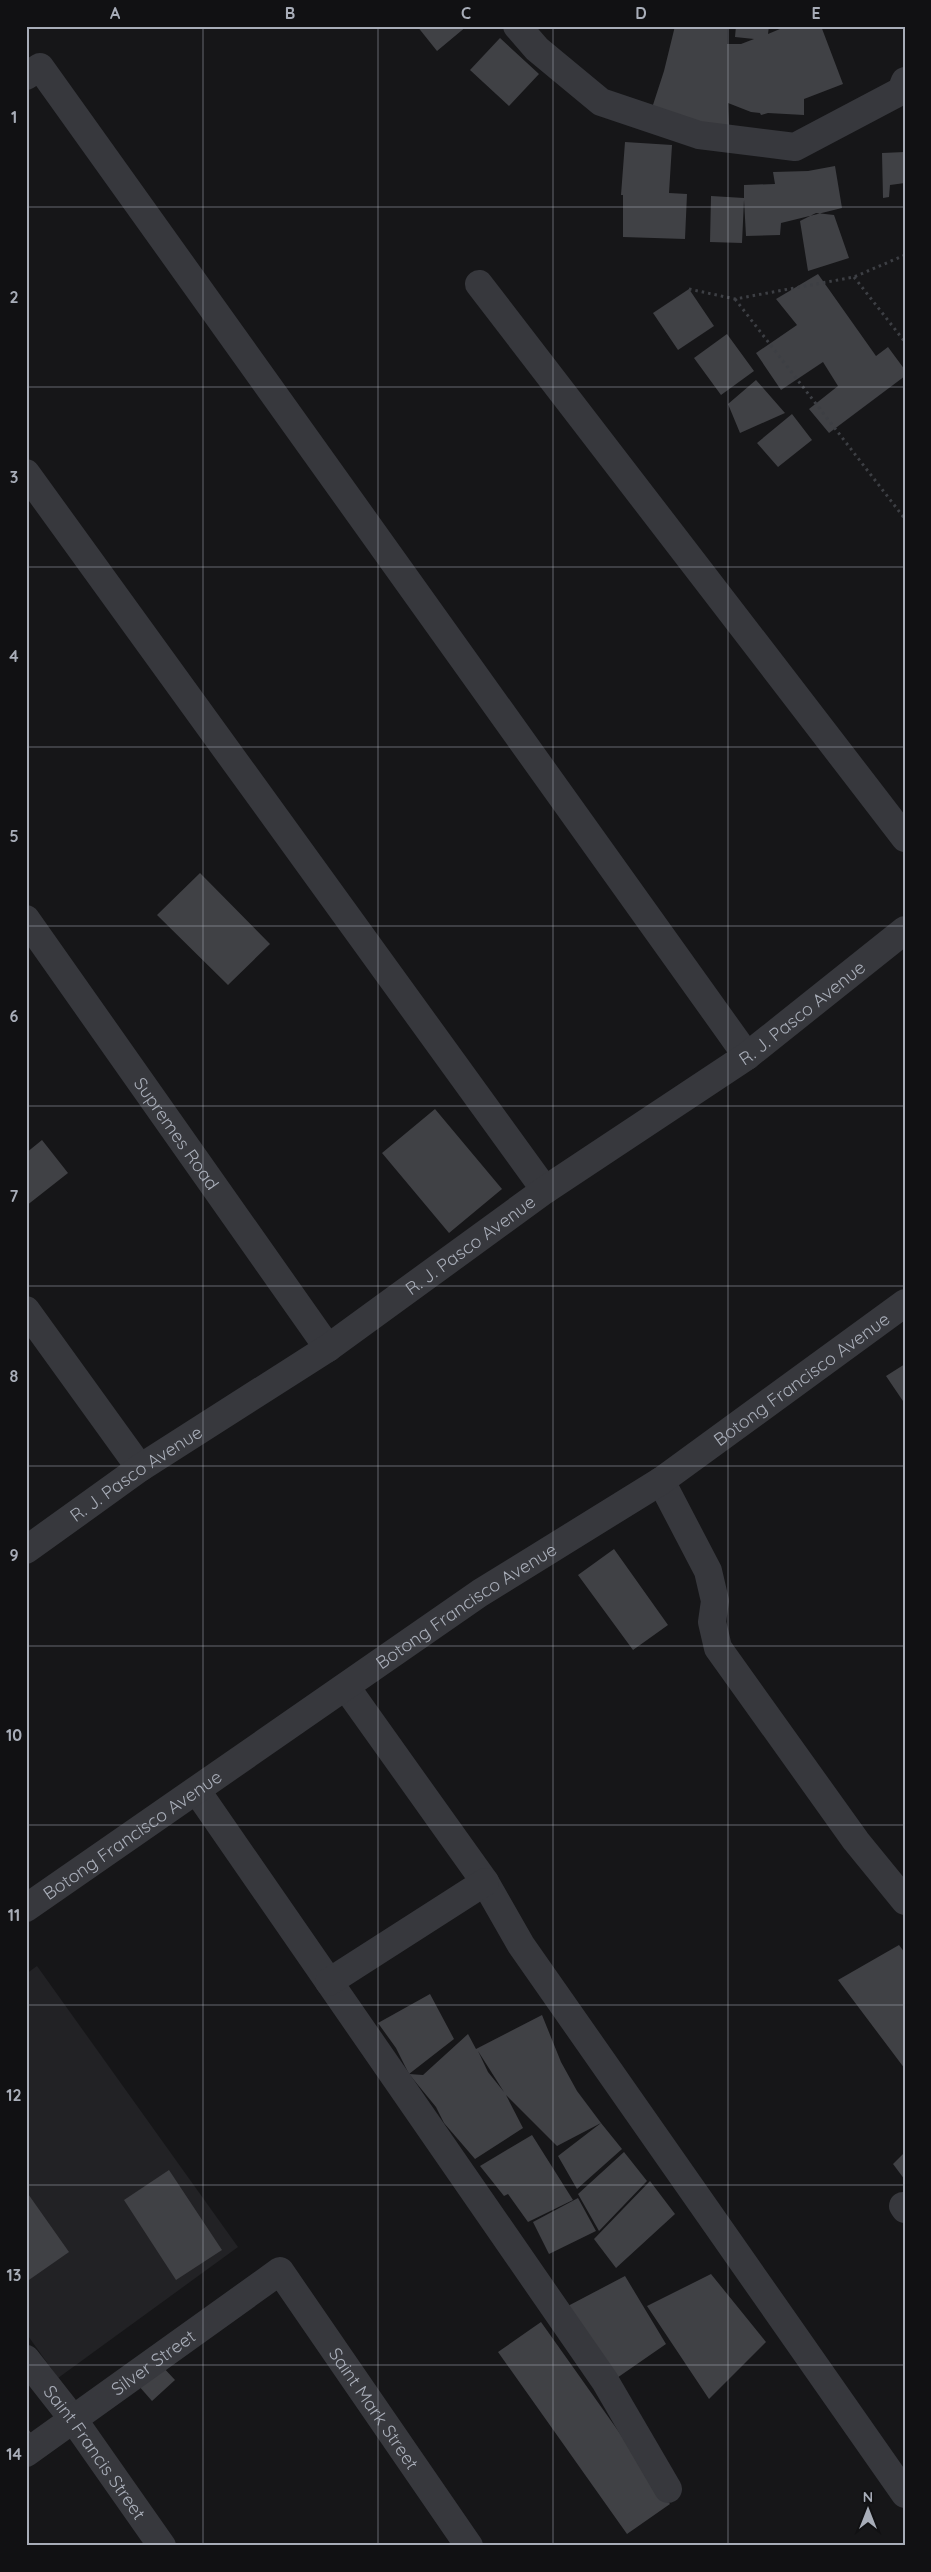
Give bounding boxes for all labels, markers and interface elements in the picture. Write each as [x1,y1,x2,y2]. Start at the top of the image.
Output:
text: A [110,3,121,23]
text: B [285,3,295,23]
text: C [461,3,471,23]
text: D [635,3,647,23]
text: E [811,3,821,23]
text: 1 [11,107,17,127]
text: 2 [9,287,19,307]
text: 3 [10,467,18,487]
text: 4 [9,646,19,666]
text: 5 [9,826,19,846]
street label: R. J. Pasco Avenue [734,955,869,1070]
text: 6 [10,1006,19,1026]
street label: Supremes Road [129,1072,224,1194]
text: 7 [10,1186,19,1206]
street label: R. J. Pasco Avenue [400,1190,540,1300]
street label: Botong Francisco Avenue [709,1307,894,1451]
text: 8 [10,1366,19,1386]
street label: R. J. Pasco Avenue [65,1420,206,1526]
street label: Botong Francisco Avenue [371,1537,561,1674]
text: 9 [9,1545,19,1565]
text: 10 [6,1725,22,1745]
street label: Botong Francisco Avenue [38,1764,226,1904]
text: 11 [8,1905,20,1925]
text: 12 [6,2085,22,2105]
text: 13 [7,2265,21,2285]
street label: Silver Street [106,2324,199,2400]
street label: Saint Mark Street [324,2343,424,2474]
street label: Saint Francis Street [39,2380,151,2524]
text: 14 [6,2444,22,2464]
north arrow [844,2484,894,2534]
text: N [863,2488,873,2506]

